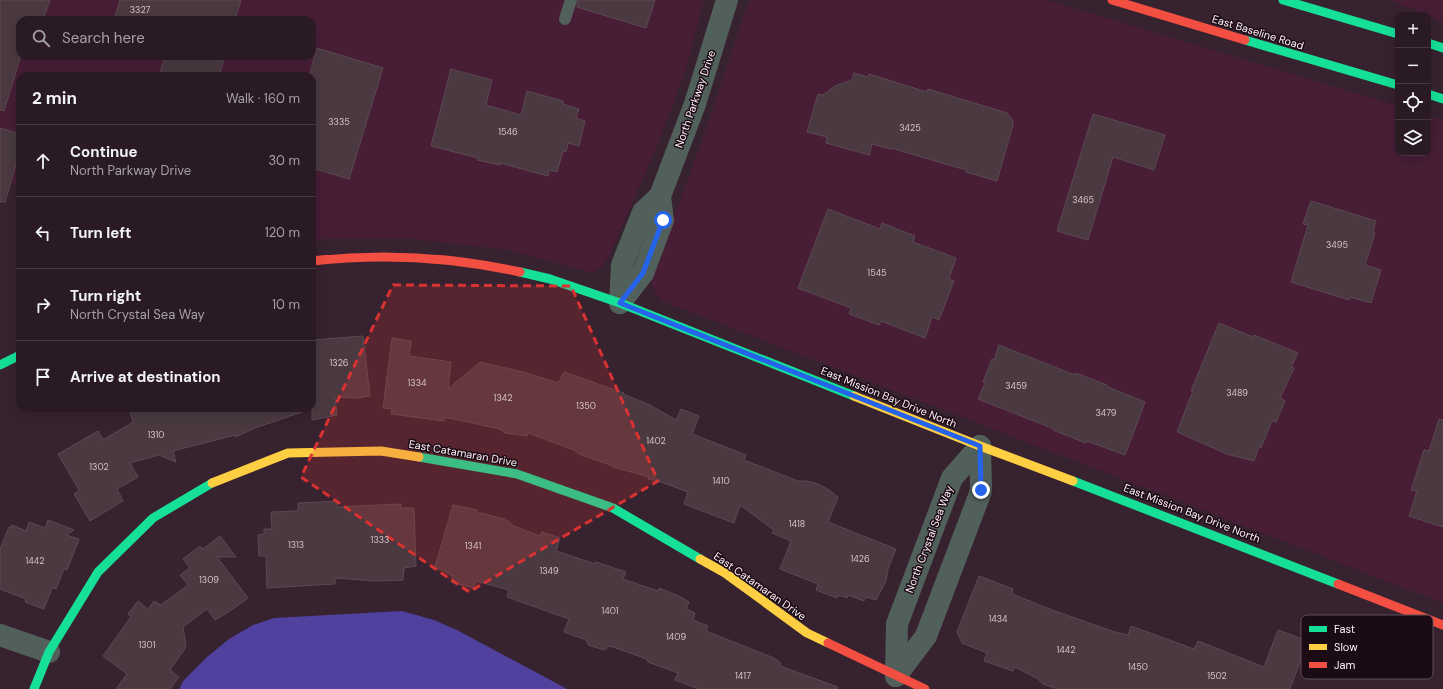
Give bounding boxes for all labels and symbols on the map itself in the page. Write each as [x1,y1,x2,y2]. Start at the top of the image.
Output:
house number: 3327 [130,4,150,16]
street label: East Baseline Road [1210,11,1306,53]
street label: North Parkway Drive [672,48,718,150]
house number: 3335 [328,116,350,128]
house number: 3425 [899,122,921,134]
house number: 1546 [498,126,518,138]
house number: 3465 [1072,194,1094,206]
route start [654,211,672,229]
house number: 3495 [1326,239,1348,251]
house number: 1545 [867,267,887,279]
house number: 1326 [330,357,349,369]
street label: East Mission Bay Drive North [819,363,959,431]
house number: 1334 [408,377,427,389]
house number: 3459 [1005,380,1027,392]
house number: 3489 [1226,387,1248,399]
house number: 1342 [494,392,512,404]
house number: 1350 [576,400,596,412]
house number: 3479 [1095,407,1117,419]
house number: 1310 [148,429,164,441]
house number: 1402 [646,435,666,447]
street label: East Catamaran Drive [408,437,518,469]
house number: 1302 [89,461,109,473]
house number: 1410 [712,475,730,487]
street label: East Mission Bay Drive North [1122,480,1262,546]
route end [972,481,990,499]
street label: North Crystal Sea Way [902,483,956,595]
house number: 1418 [789,518,805,530]
house number: 1333 [371,534,389,546]
house number: 1313 [288,539,304,551]
house number: 1341 [465,540,481,552]
street label: East Catamaran Drive [711,549,809,623]
house number: 1426 [850,553,870,565]
house number: 1442 [26,555,44,567]
house number: 1349 [539,565,559,577]
house number: 1309 [199,574,219,586]
house number: 1401 [601,605,619,617]
house number: 1434 [988,613,1008,625]
legend [1301,615,1433,679]
text: Fast [1334,622,1355,636]
house number: 1409 [666,631,686,643]
house number: 1301 [138,639,156,651]
text: Slow [1334,640,1358,654]
house number: 1442 [1057,644,1075,656]
text: Jam [1334,658,1355,672]
house number: 1450 [1128,661,1148,673]
house number: 1417 [735,670,751,682]
house number: 1502 [1207,670,1227,682]

